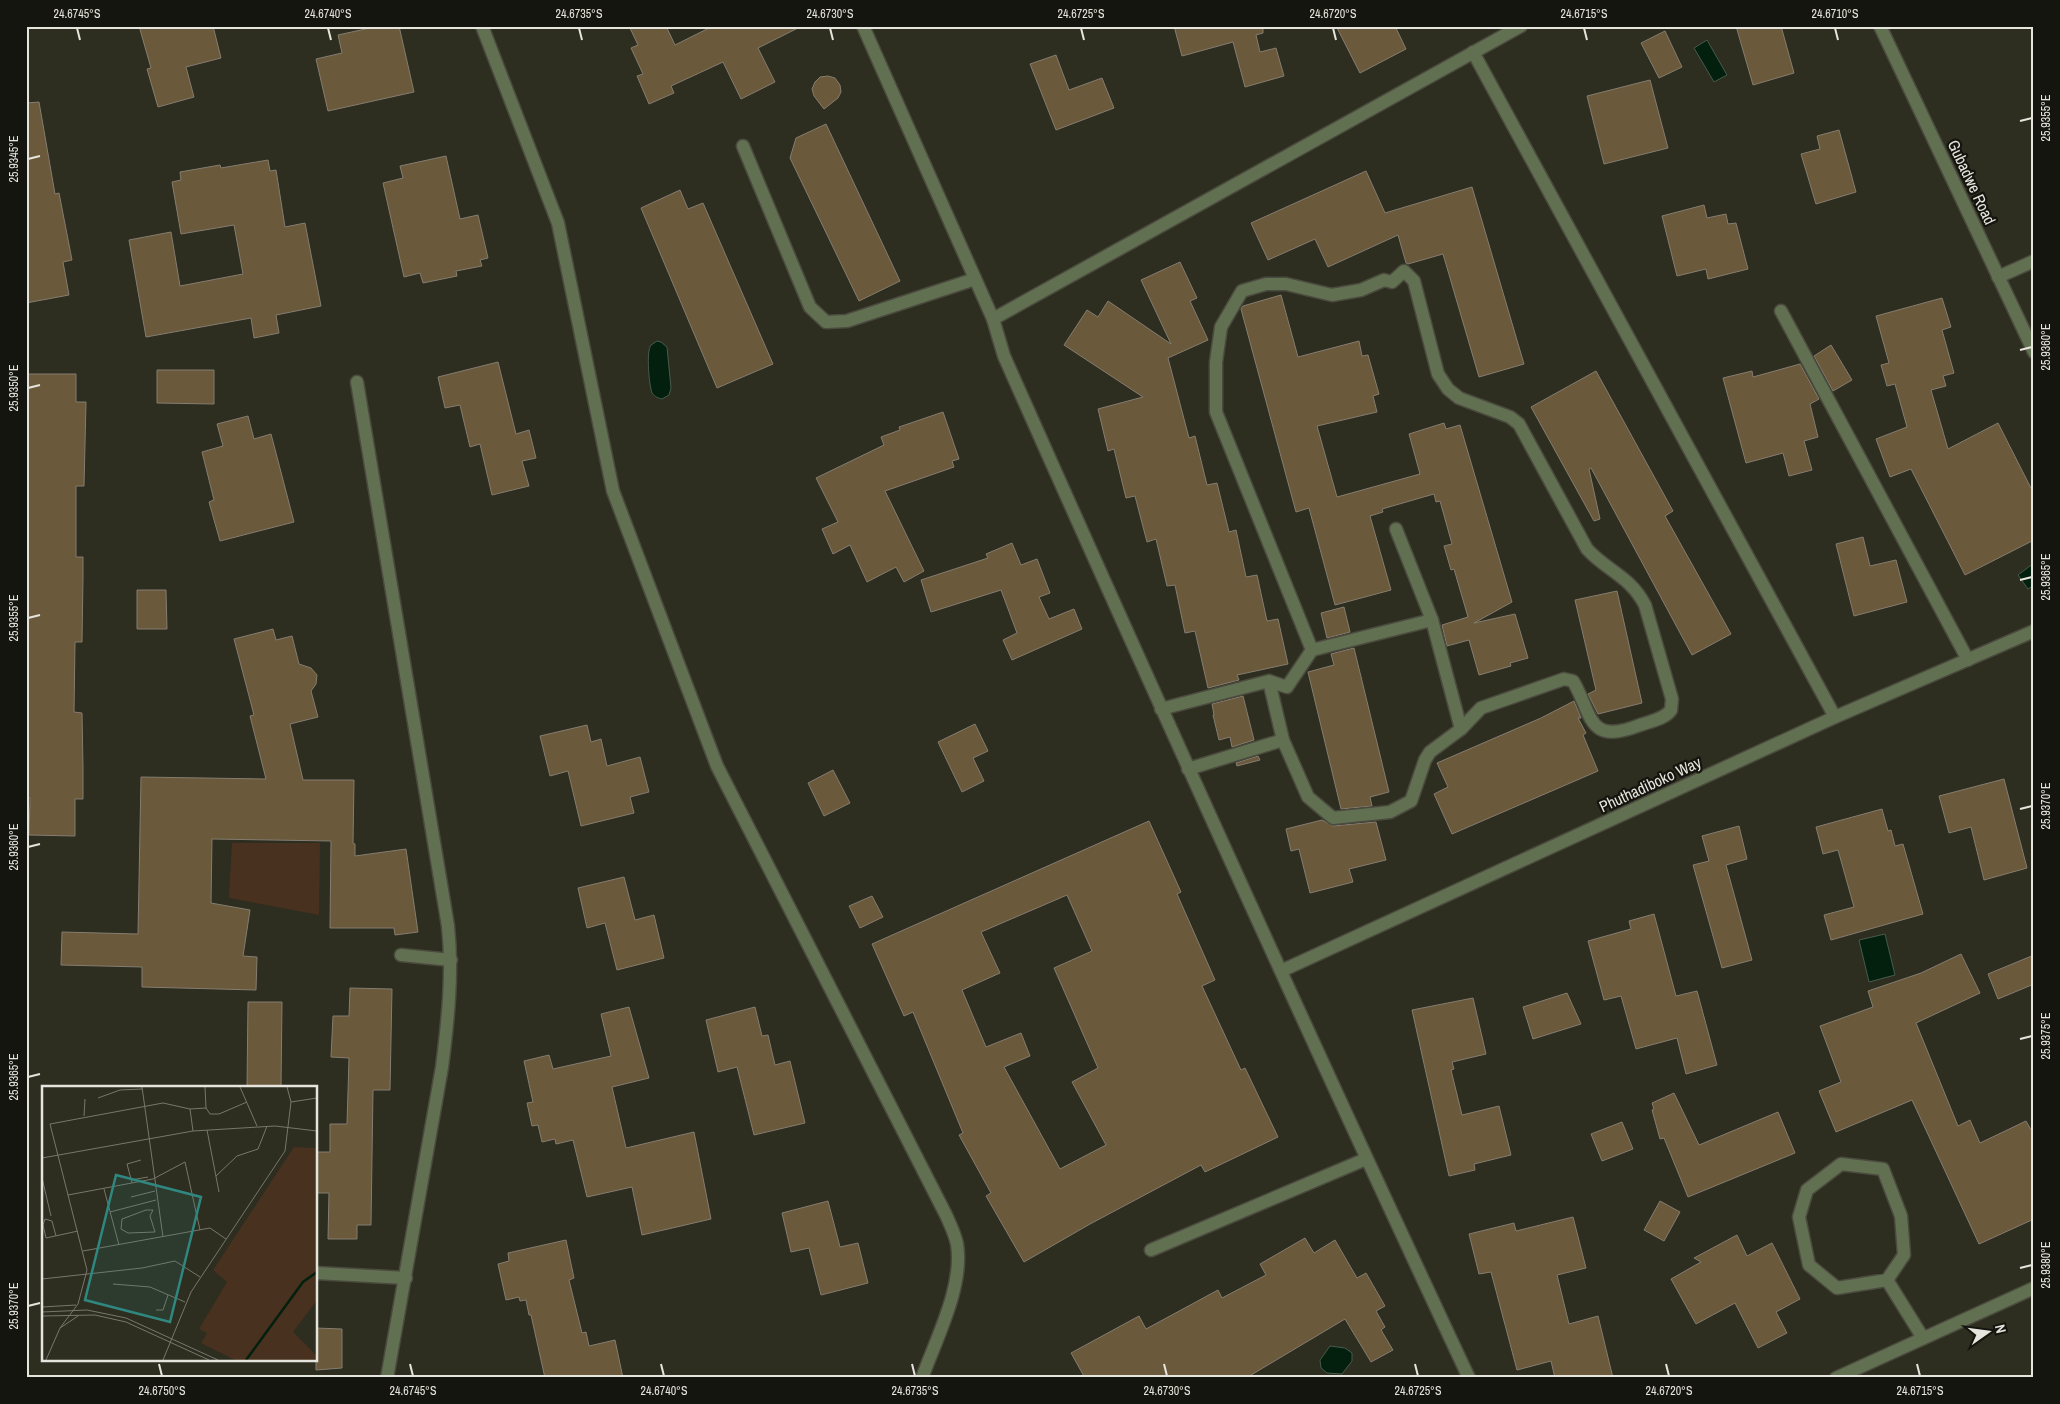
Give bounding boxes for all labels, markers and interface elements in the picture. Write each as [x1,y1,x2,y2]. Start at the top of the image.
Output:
text: 24.6745°S [54,6,101,22]
text: 24.6740°S [305,6,352,22]
text: 24.6735°S [556,6,603,22]
text: 24.6730°S [807,6,854,22]
text: 24.6725°S [1058,6,1105,22]
text: 24.6720°S [1310,6,1357,22]
text: 24.6715°S [1561,6,1608,22]
text: 24.6710°S [1812,6,1859,22]
text: 25.9355°E [2038,95,2054,141]
text: 25.9345°E [6,136,22,182]
street label: Gubadwe Road [1943,136,2001,228]
text: 25.9360°E [2038,324,2054,370]
text: 25.9350°E [6,365,22,411]
text: 25.9365°E [2038,554,2054,600]
text: 25.9355°E [6,595,22,641]
street label: Phuthadiboko Way [1595,751,1705,817]
text: 25.9370°E [2038,783,2054,829]
text: 25.9360°E [6,824,22,870]
text: 25.9375°E [2038,1013,2054,1059]
text: 25.9365°E [6,1054,22,1100]
inset map [42,1086,318,1362]
text: 25.9380°E [2038,1242,2054,1288]
text: 25.9370°E [6,1283,22,1329]
north arrow [1962,1306,2012,1356]
text: N [1991,1323,2010,1335]
text: 24.6750°S [139,1383,186,1399]
text: 24.6745°S [390,1383,437,1399]
text: 24.6740°S [641,1383,688,1399]
text: 24.6735°S [892,1383,939,1399]
text: 24.6730°S [1144,1383,1191,1399]
text: 24.6725°S [1395,1383,1442,1399]
text: 24.6720°S [1646,1383,1693,1399]
text: 24.6715°S [1897,1383,1944,1399]

